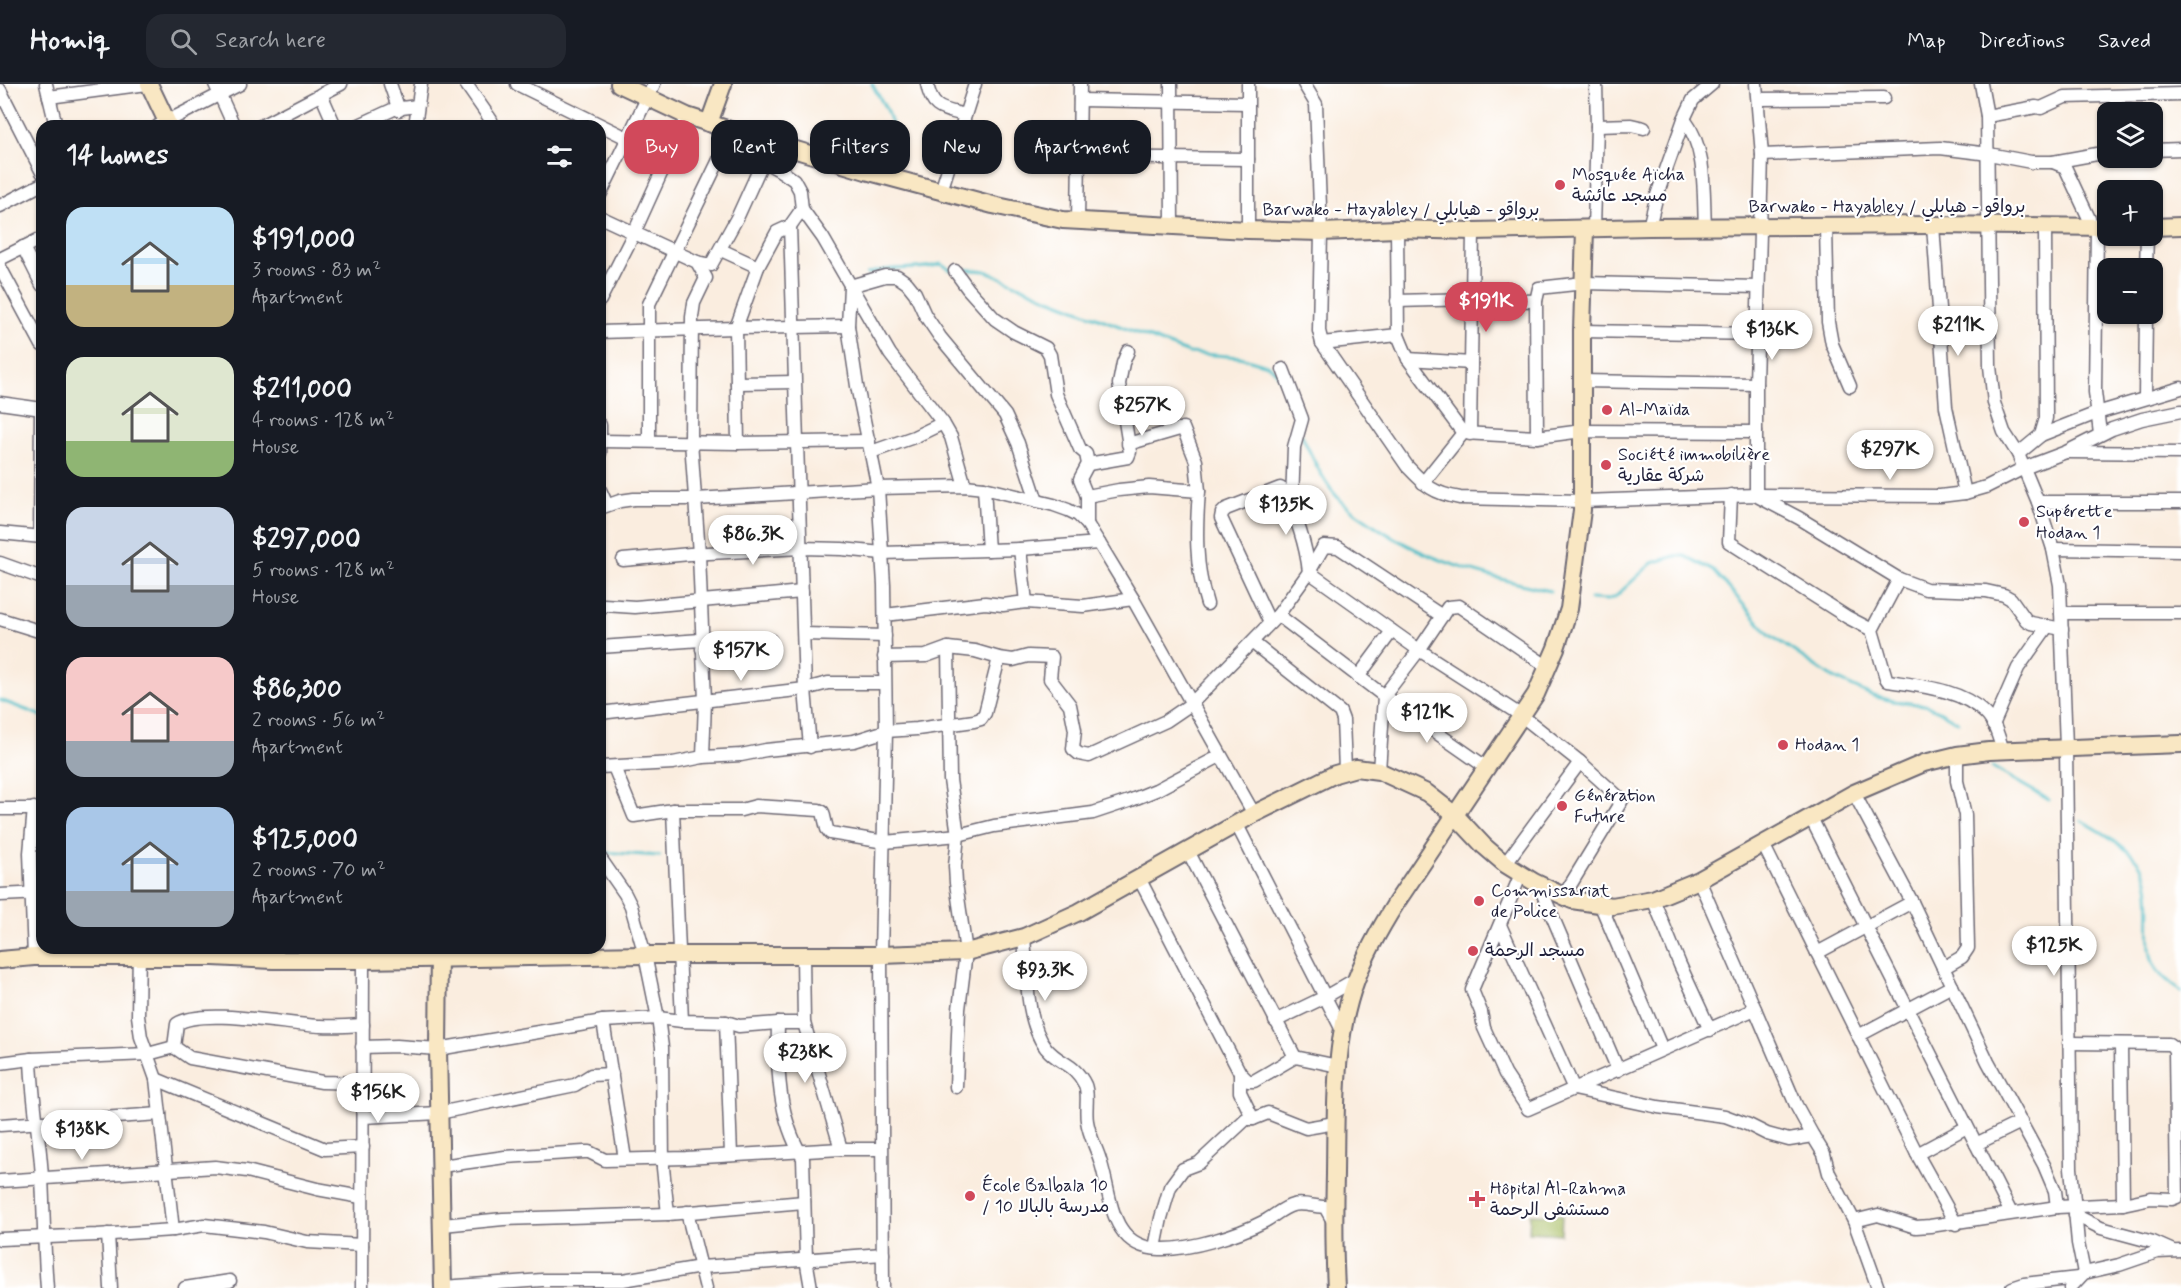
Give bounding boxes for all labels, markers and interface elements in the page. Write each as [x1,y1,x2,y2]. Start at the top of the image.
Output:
search box [146,14,566,68]
text: Homiq [30,23,110,60]
icon: search [167,25,200,58]
text: Search here [215,27,326,55]
text: Map [1907,27,1946,55]
text: Directions [1979,27,2065,55]
text: Saved [2098,27,2151,55]
map controls [2097,102,2163,324]
button: layers [2097,102,2163,168]
chip: Buy [624,120,699,174]
chip: Rent [711,120,798,174]
chip: Filters [810,120,910,174]
chip: New [922,120,1002,174]
chip: Apartment [1014,120,1151,174]
text: 14 homes [66,139,168,173]
icon: filters [543,140,576,173]
place label: Mosquée Aïcha مسجد عائشة [1572,163,1685,208]
marker: Mosquée Aïcha مسجد عائشة [1553,178,1567,192]
button: + [2097,180,2163,246]
street label: Barwako - Hayabley / برواقو - هيابلي [1749,195,2025,222]
street label: Barwako - Hayabley / برواقو - هيابلي [1263,198,1539,225]
text: $191,000 [252,223,355,257]
icon: home [114,231,186,303]
text: 3 rooms · 83 m² [252,257,381,284]
button: − [2097,258,2163,324]
pin: $191K [1444,282,1528,333]
text: Apartment [252,284,343,311]
text: $191K [1459,288,1513,315]
pin: $211K [1916,306,2000,357]
pin: $136K [1730,310,1814,361]
text: $211K [1932,312,1984,339]
text: $136K [1746,316,1798,343]
text: $211,000 [252,373,352,407]
icon: home [114,381,186,453]
pin: $257K [1100,386,1184,437]
text: $257K [1113,392,1171,419]
place label: Al-Maïda [1619,398,1690,422]
marker: Al-Maïda [1600,403,1614,417]
text: 4 rooms · 128 m² [252,407,394,434]
pin: $297K [1848,430,1932,481]
text: House [252,434,299,461]
text: $297K [1861,436,1919,463]
place label: Société immobilière شركة عقارية [1618,443,1770,488]
marker: Société immobilière شركة عقارية [1599,458,1613,472]
pin: $135K [1244,485,1328,536]
text: $135K [1259,491,1313,518]
place label: Supérette Hodan 1 [2036,500,2113,545]
pin: $86.3K [704,515,802,566]
marker: Supérette Hodan 1 [2017,515,2031,529]
text: $86.3K [722,521,784,548]
text: $297,000 [252,523,361,557]
icon: home [114,531,186,603]
text: 5 rooms · 128 m² [252,557,395,584]
text: House [252,584,299,611]
pin: $157K [699,631,783,682]
text: $157K [713,637,769,664]
text: $86,300 [252,673,342,707]
icon: home [114,681,186,753]
pin: $121K [1385,693,1469,744]
text: $121K [1400,699,1454,726]
text: 2 rooms · 56 m² [252,707,385,734]
place label: Hodan 1 [1795,733,1859,757]
text: Apartment [252,734,343,761]
marker: Hodan 1 [1776,738,1790,752]
place label: Génération Future [1574,784,1656,829]
marker: Génération Future [1555,799,1569,813]
text: $125,000 [252,823,358,857]
icon: home [114,831,186,903]
text: 2 rooms · 70 m² [252,857,386,884]
place label: Commissariat de Police [1491,879,1610,924]
text: Apartment [252,884,343,911]
marker: Commissariat de Police [1472,894,1486,908]
pin: $125K [2012,926,2096,977]
text: $125K [2026,932,2082,959]
place label: مسجد الرحمة [1485,939,1585,963]
marker: مسجد الرحمة [1466,944,1480,958]
pin: $93.3K [996,951,1094,1002]
text: $93.3K [1016,957,1074,984]
pin: $238K [763,1033,847,1084]
text: $238K [778,1039,832,1066]
pin: $156K [336,1073,420,1124]
text: $156K [351,1079,405,1106]
pin: $138K [40,1110,124,1161]
text: $138K [55,1116,109,1143]
place label: École Balbala 10 / مدرسة بالبالا 10 [982,1174,1109,1219]
place label: Hôpital Al-Rahma مستشفى الرحمة [1490,1177,1626,1222]
marker: École Balbala 10 / مدرسة بالبالا 10 [963,1189,977,1203]
marker: Hôpital Al-Rahma مستشفى الرحمة [1468,1190,1486,1208]

